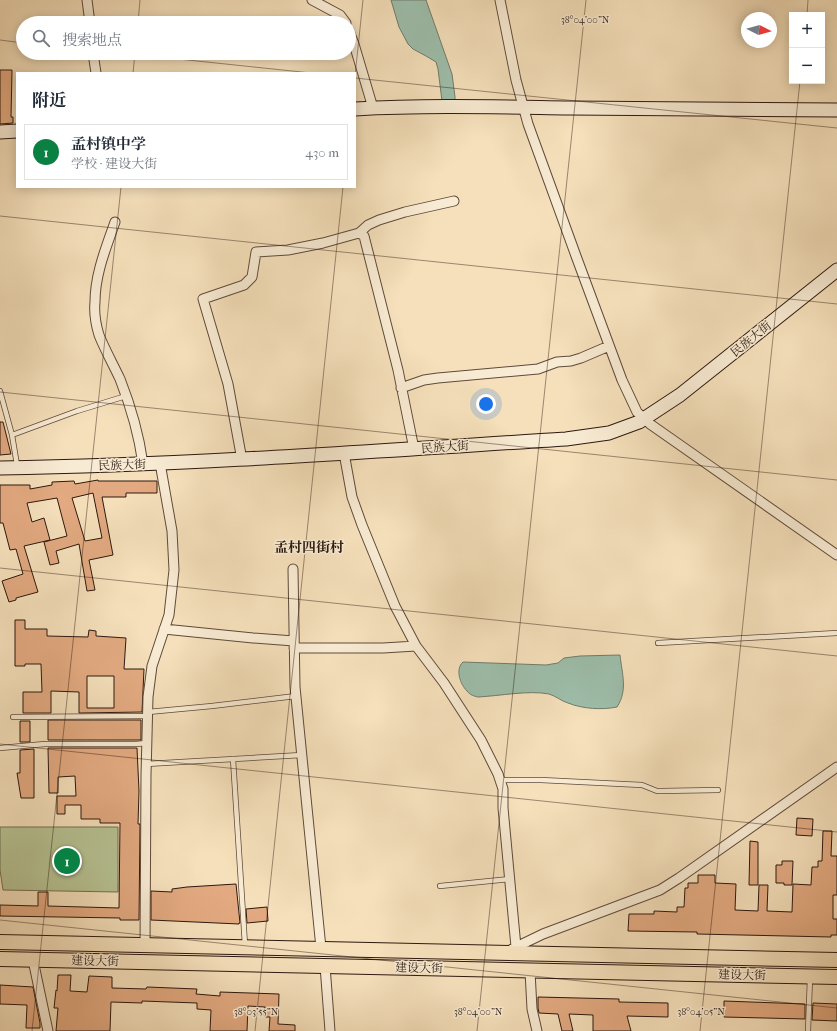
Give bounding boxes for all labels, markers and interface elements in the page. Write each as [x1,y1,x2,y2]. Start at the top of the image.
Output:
north arrow [741,12,777,48]
map controls [789,12,825,84]
button: + [789,12,825,48]
text: 38°04'00"N [561,14,610,26]
search box [16,16,356,60]
icon: search [30,27,52,49]
text: 搜索地点 [62,31,122,49]
button: − [789,48,825,84]
text: 附近 [32,90,66,110]
text: 孟村镇中学 [71,135,146,153]
text: 1 [44,145,48,160]
text: 430 m [305,145,339,160]
text: 学校 · 建设大街 [71,156,157,171]
street label: 民族大街 [728,318,775,360]
your location [476,394,496,414]
street label: 民族大街 [421,438,470,456]
street label: 民族大街 [98,457,147,473]
district label: 孟村四街村 [274,539,344,556]
pin: 1 [54,846,80,876]
street label: 建设大街 [71,954,120,968]
street label: 建设大街 [395,961,444,975]
street label: 建设大街 [718,968,767,982]
text: 38°03'55"N [234,1006,279,1018]
text: 38°04'00"N [454,1006,503,1018]
text: 38°04'05"N [677,1006,725,1018]

